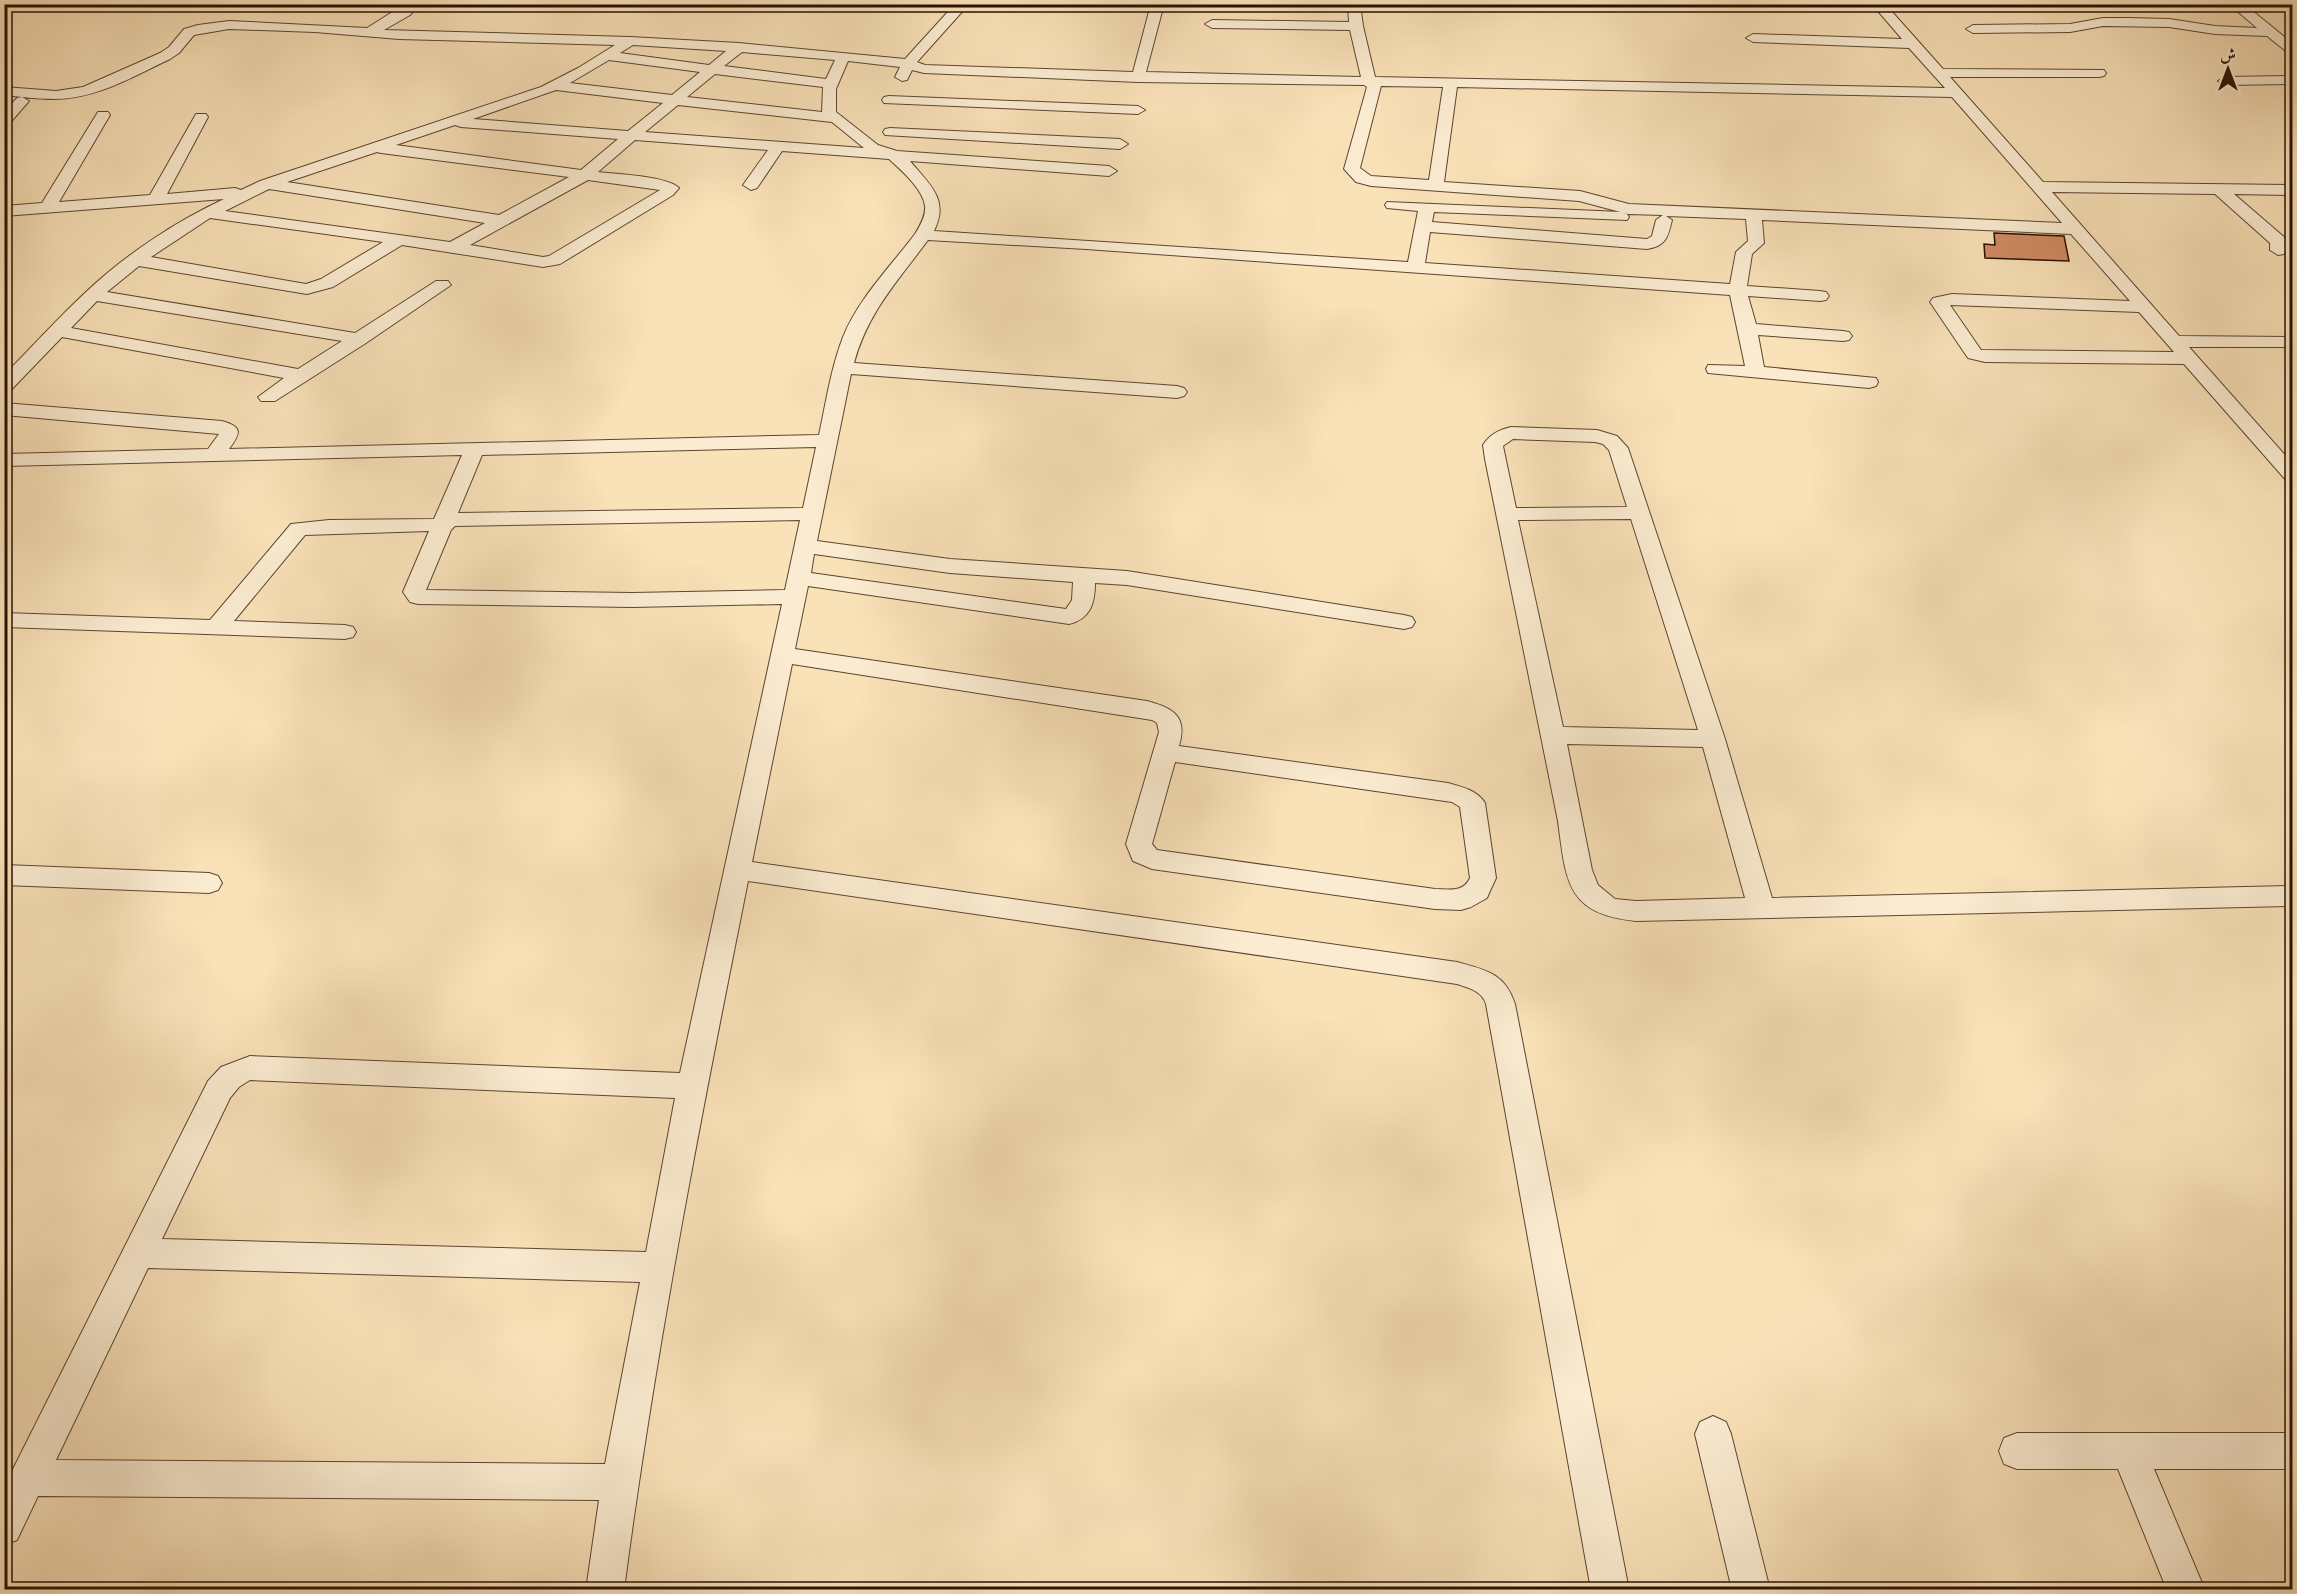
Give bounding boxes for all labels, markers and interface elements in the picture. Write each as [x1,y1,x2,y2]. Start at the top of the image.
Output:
north arrow [2198,39,2258,99]
text: ش [2220,44,2236,64]

